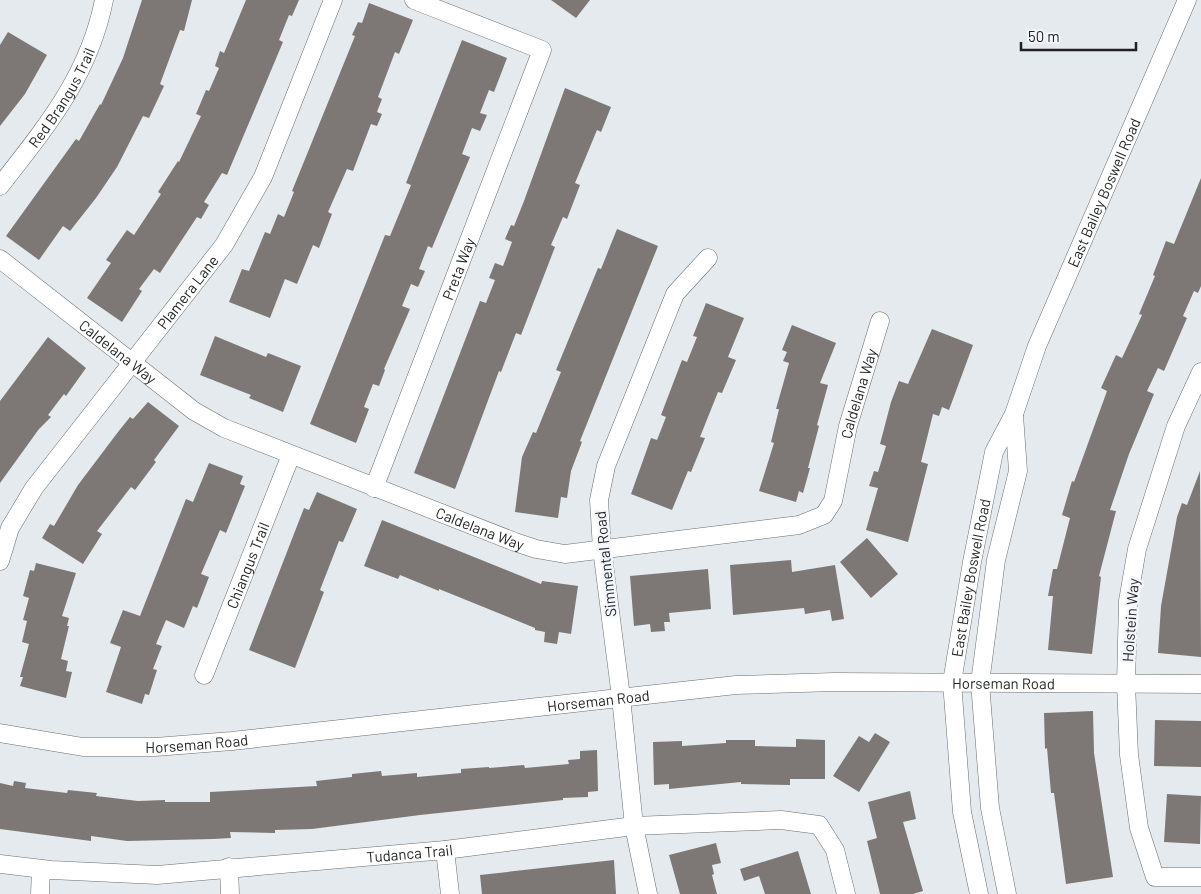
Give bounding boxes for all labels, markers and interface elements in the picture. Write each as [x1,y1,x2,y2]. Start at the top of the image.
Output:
scale bar [1021,20,1136,52]
text: 50 m [1028,27,1060,45]
street label: Red Brangus Trail [24,45,98,151]
street label: East Bailey Boswell Road [1063,115,1144,270]
street label: Preta Way [438,235,478,302]
street label: Plamera Lane [153,251,222,332]
street label: Caldelana Way [76,316,160,387]
street label: Caldelana Way [837,346,880,440]
street label: East Bailey Boswell Road [947,497,993,658]
street label: Caldelana Way [433,503,527,553]
street label: Simmental Road [591,510,619,618]
street label: Chiangus Trail [222,520,273,611]
street label: Holstein Way [1118,578,1142,662]
street label: Horseman Road [952,674,1055,692]
street label: Horseman Road [546,686,651,715]
street label: Horseman Road [145,730,249,756]
street label: Tudanca Trail [366,840,454,866]

